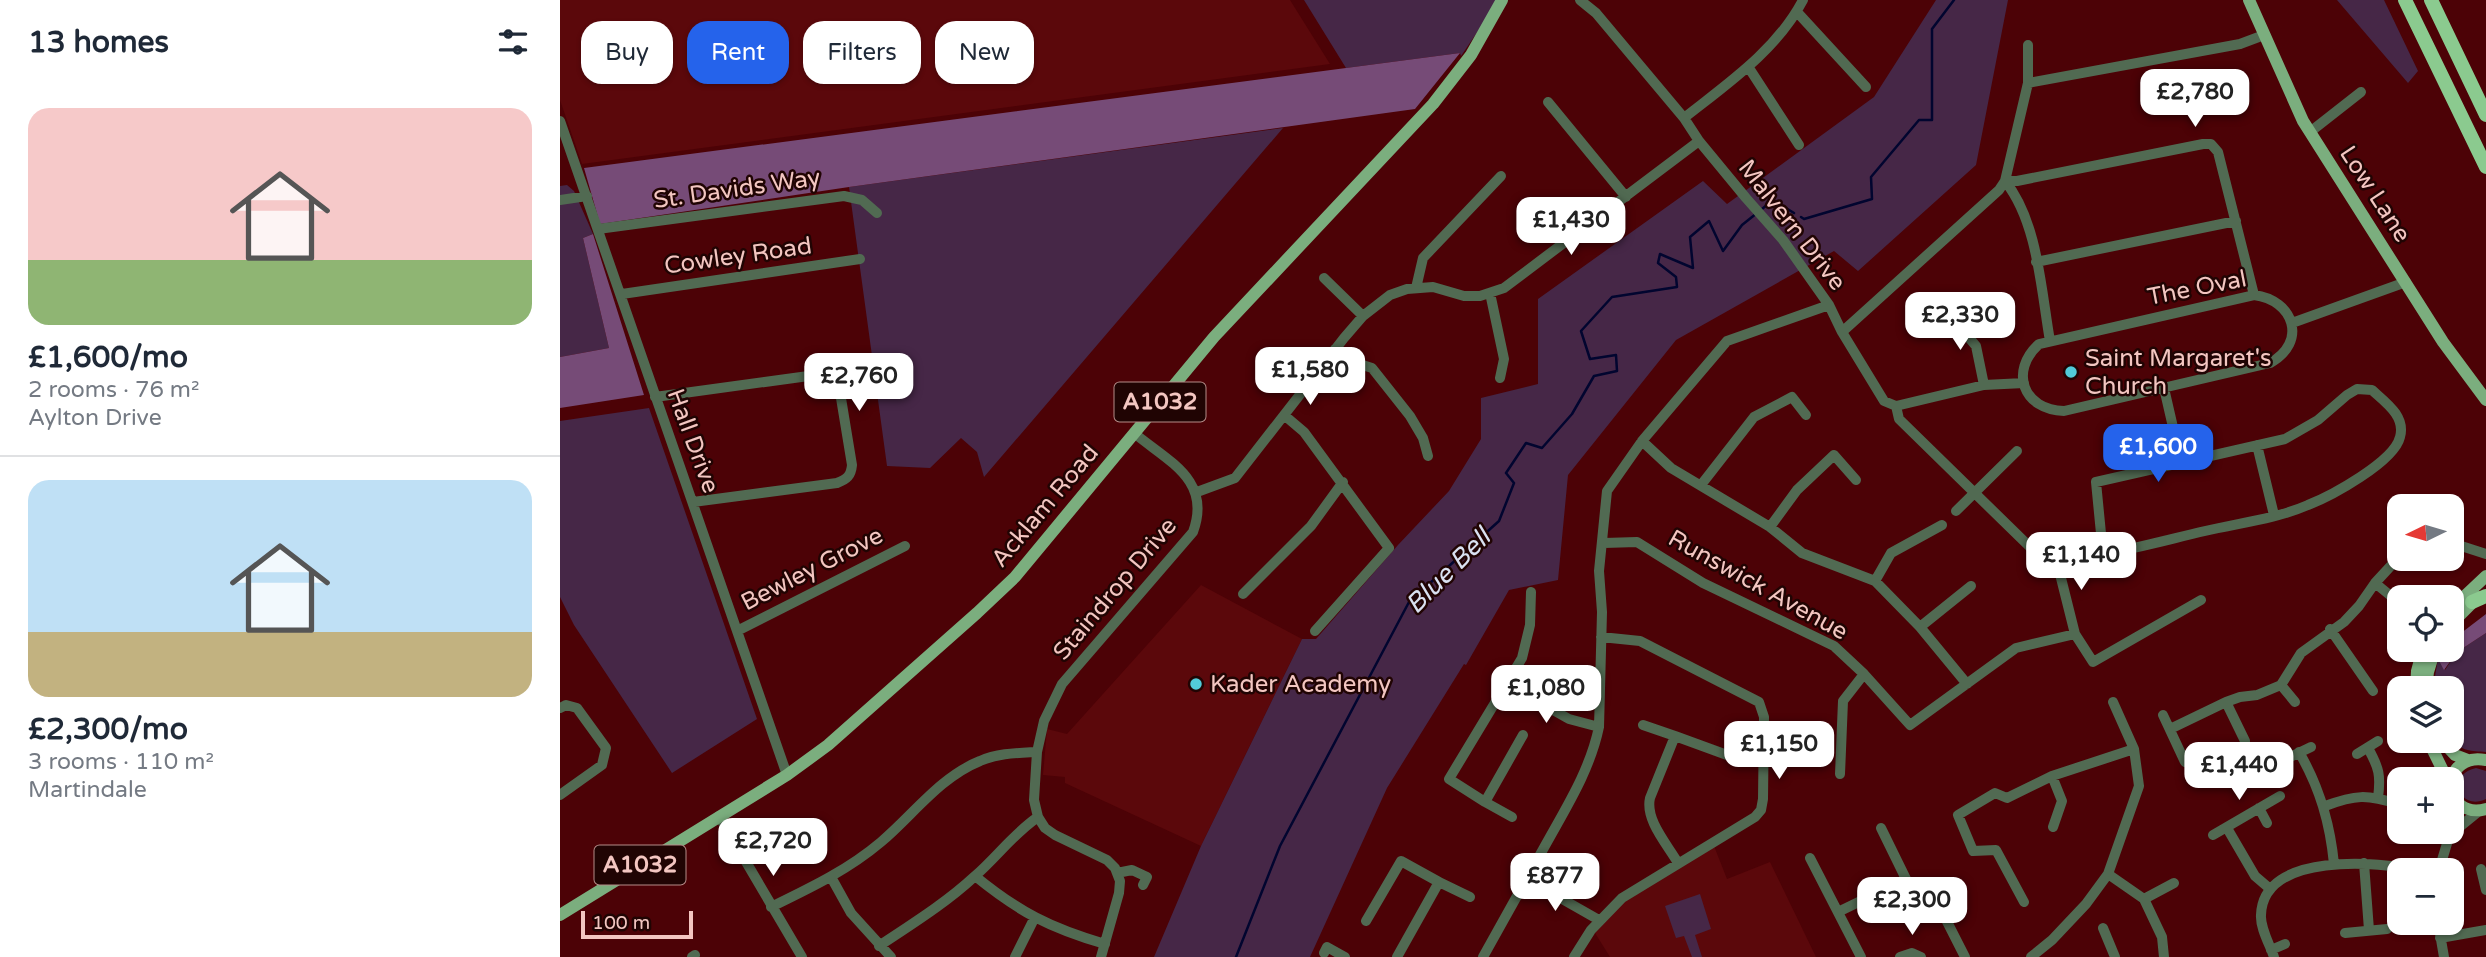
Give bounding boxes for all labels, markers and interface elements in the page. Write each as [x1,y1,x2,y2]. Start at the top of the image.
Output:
chip: Buy [581,21,673,84]
chip: Rent [687,21,789,84]
chip: Filters [803,21,921,84]
chip: New [935,21,1034,84]
icon: filters [494,23,532,61]
text: 13 homes [28,24,169,61]
pin: £2,780 [2138,69,2252,129]
text: £2,780 [2156,78,2234,106]
street label: Low Lane [2333,140,2417,248]
icon: home [217,153,343,279]
street label: Malvern Drive [1732,154,1852,296]
street label: St. Davids Way [652,163,822,215]
pin: £1,430 [1514,198,1628,257]
text: £1,430 [1532,206,1610,234]
street label: Cowley Road [662,231,814,281]
street label: The Oval [2145,264,2249,312]
pin: £2,330 [1903,292,2017,352]
text: £2,330 [1921,301,1999,329]
text: £1,600/mo [28,339,188,376]
place label: Saint Margaret's Church [2085,344,2272,401]
pin: £1,580 [1253,348,1367,407]
pin: £2,760 [802,354,916,413]
text: £1,580 [1271,356,1349,384]
text: £2,760 [820,362,898,390]
marker: Saint Margaret's Church [2063,364,2079,380]
text: 2 rooms · 76 m² [28,376,199,404]
road number: A1032 [1114,382,1206,422]
street label: Hall Drive [661,385,725,497]
text: Aylton Drive [28,404,162,432]
pin: £1,600 [2101,424,2215,484]
text: £1,600 [2119,433,2197,461]
street label: Acklam Road [985,439,1105,573]
north arrow [2387,494,2464,570]
map controls [2387,494,2464,935]
street label: Staindrop Drive [1047,512,1183,666]
water label: Blue Bell [1399,520,1499,620]
street label: Bewley Grove [736,521,888,617]
street label: Runswick Avenue [1663,524,1853,646]
icon: home [217,525,343,651]
pin: £1,140 [2024,532,2138,592]
text: £1,140 [2042,541,2120,569]
button: locate [2387,585,2464,662]
pin: £1,080 [1489,666,1603,725]
place label: Kader Academy [1210,670,1391,699]
text: £1,080 [1507,674,1585,702]
marker: Kader Academy [1188,676,1204,692]
button: layers [2387,676,2464,753]
text: £2,300/mo [28,711,188,748]
pin: £1,150 [1722,722,1836,781]
text: £1,150 [1740,730,1818,758]
pin: £1,440 [2182,742,2296,802]
text: 3 rooms · 110 m² [28,748,214,776]
text: £1,440 [2200,751,2278,779]
button: + [2387,767,2464,844]
text: Martindale [28,776,147,804]
pin: £2,720 [716,818,830,878]
text: £2,720 [734,827,812,855]
road number: A1032 [594,846,686,884]
pin: £877 [1514,853,1596,913]
button: − [2387,858,2464,935]
text: £877 [1526,862,1584,890]
pin: £2,300 [1855,878,1969,937]
text: £2,300 [1873,886,1951,914]
scale bar [581,908,693,940]
text: 100 m [592,912,650,934]

